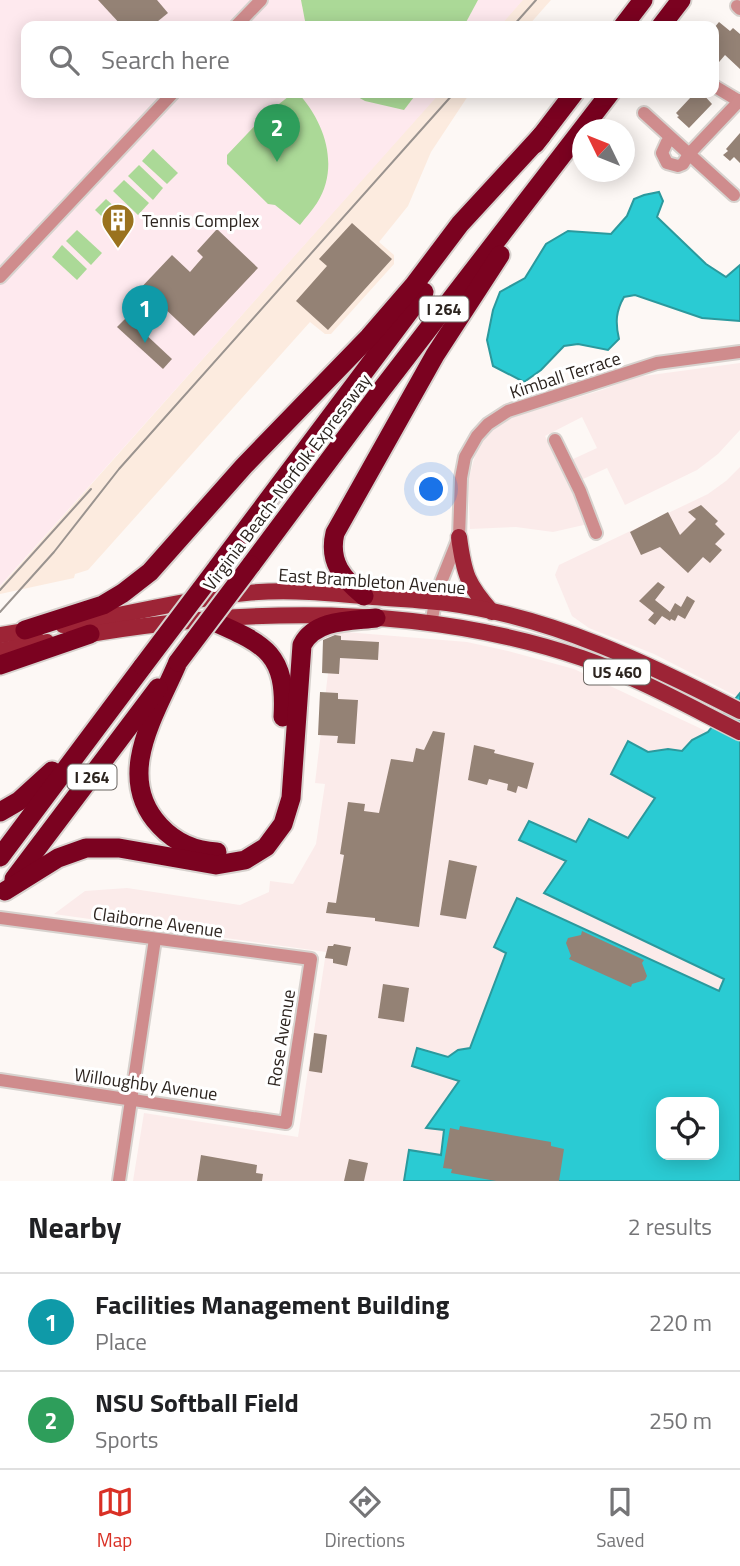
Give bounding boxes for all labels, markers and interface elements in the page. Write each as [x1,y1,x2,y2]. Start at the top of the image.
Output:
search box [21,21,719,98]
text: Search here [101,40,230,79]
icon: search [45,41,83,79]
pin: 2 [254,104,300,162]
north arrow [572,119,635,182]
building icon: Tennis Complex [99,201,137,250]
place label: Tennis Complex [142,207,260,234]
pin: 1 [122,285,168,343]
road number: I 264 [420,296,468,322]
street label: Kimball Terrace [506,344,624,406]
street label: Virginia Beach-Norfolk Expressway [196,368,378,596]
your location [414,472,448,506]
street label: East Brambleton Avenue [278,561,466,601]
road number: US 460 [584,660,650,684]
road number: I 264 [68,764,116,790]
street label: Claiborne Avenue [91,900,225,944]
street label: Rose Avenue [260,987,302,1089]
street label: Willoughby Avenue [73,1061,219,1107]
map controls [656,1097,719,1160]
button: locate [656,1097,719,1160]
text: Nearby [28,1204,121,1250]
text: 2 results [628,1209,712,1244]
text: Facilities Management Building [95,1285,449,1324]
text: 1 [45,1305,57,1340]
text: 220 m [649,1305,712,1340]
text: Place [95,1324,147,1359]
text: NSU Softball Field [95,1383,299,1422]
text: 2 [45,1403,57,1438]
text: 250 m [649,1403,712,1438]
text: Sports [95,1422,158,1457]
tab: Map [96,1483,134,1554]
tab: Directions [325,1483,405,1554]
tab: Saved [596,1483,644,1554]

